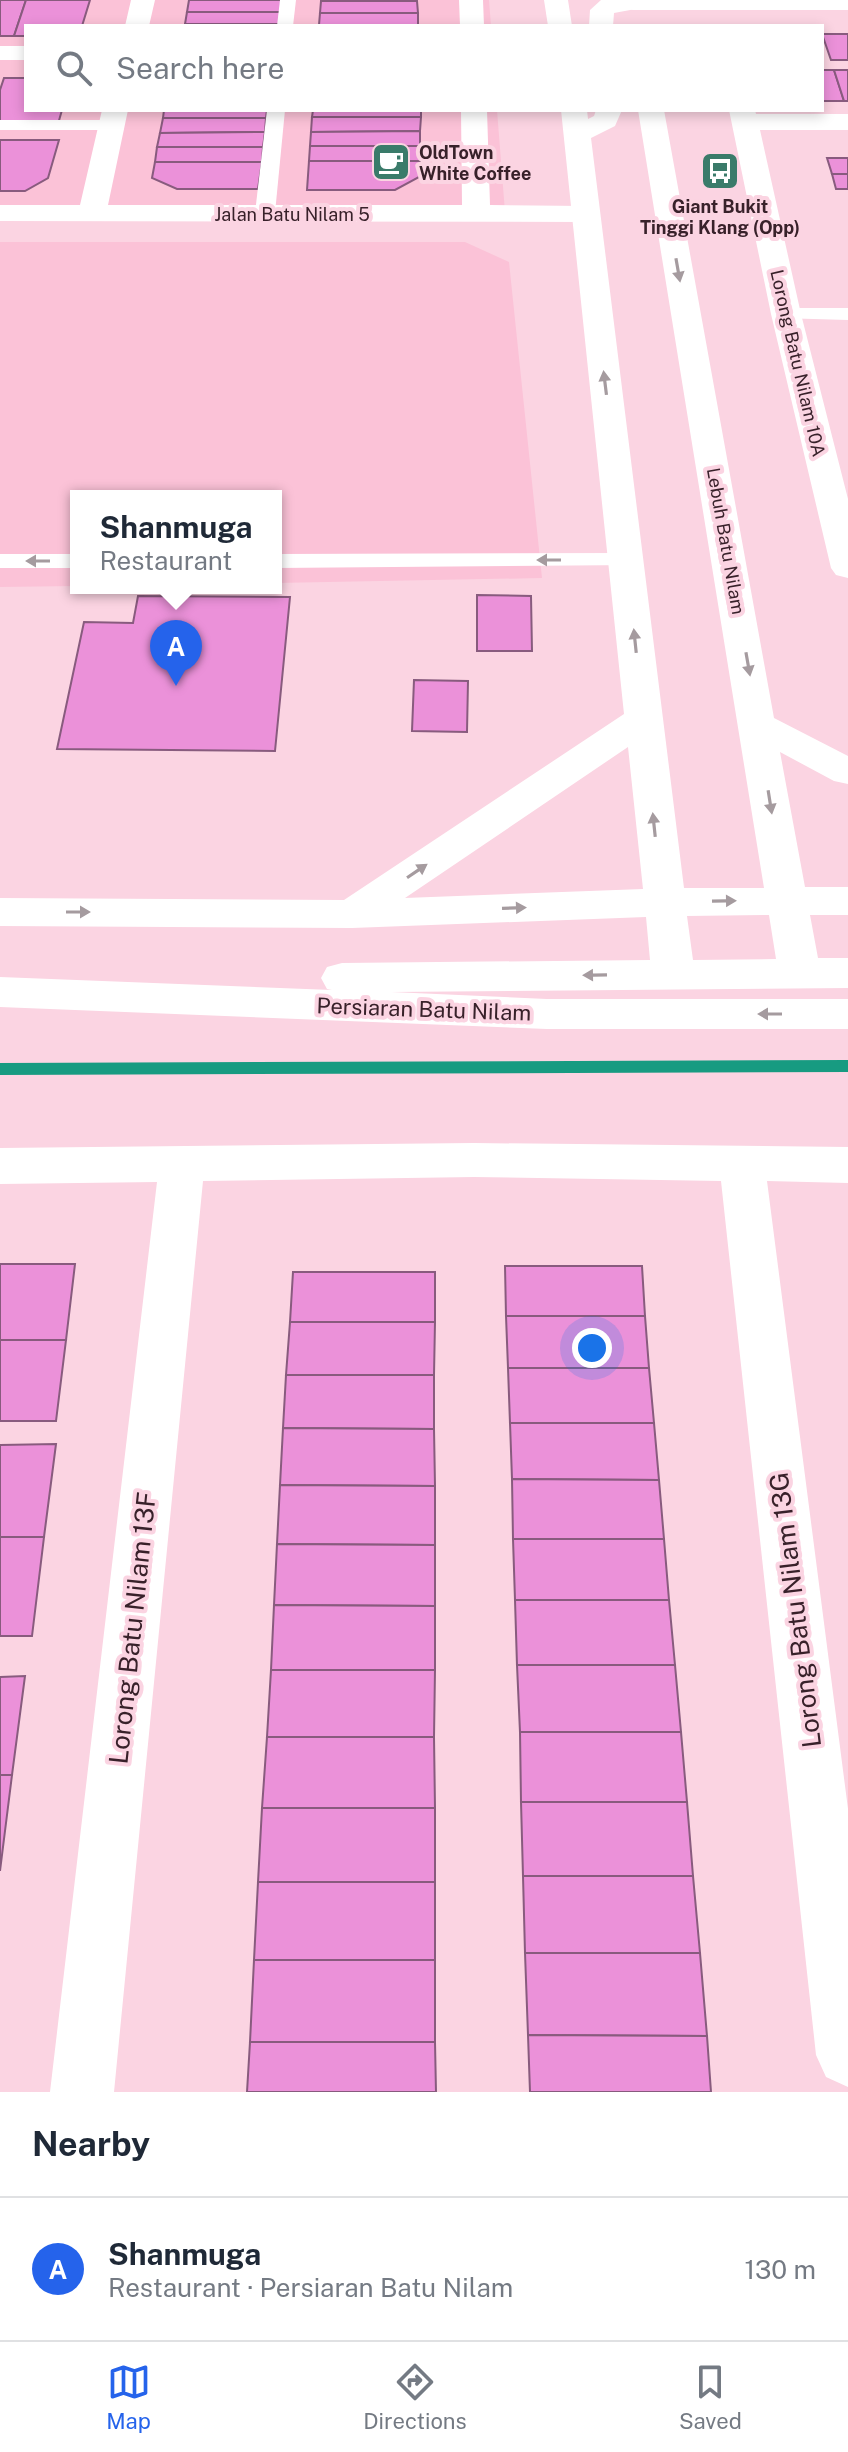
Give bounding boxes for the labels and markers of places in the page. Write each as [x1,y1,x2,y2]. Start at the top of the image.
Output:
cafe icon: OldTown White Coffee [370,141,412,183]
place label: OldTown White Coffee [419,142,531,184]
bus stop icon: Giant Bukit Tinggi Klang (Opp) [699,150,741,192]
place label: Giant Bukit Tinggi Klang (Opp) [640,196,800,238]
pin: A [150,620,202,686]

